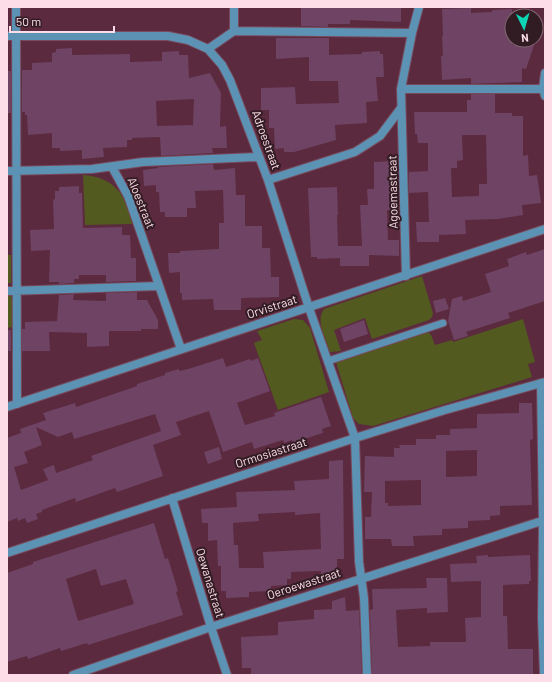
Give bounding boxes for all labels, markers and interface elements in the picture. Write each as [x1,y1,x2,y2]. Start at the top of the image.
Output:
scale bar [10,8,114,34]
north arrow [504,8,544,48]
text: 50 m [16,14,41,28]
text: N [521,32,529,45]
street label: Adroestraat [250,108,284,171]
street label: Agoemastraat [384,155,400,229]
street label: Aloestraat [125,175,159,230]
street label: Orvistraat [245,291,299,321]
street label: Ormosiastraat [233,434,308,470]
street label: Oewanastraat [194,546,228,619]
street label: Oeroewastraat [265,565,342,602]

